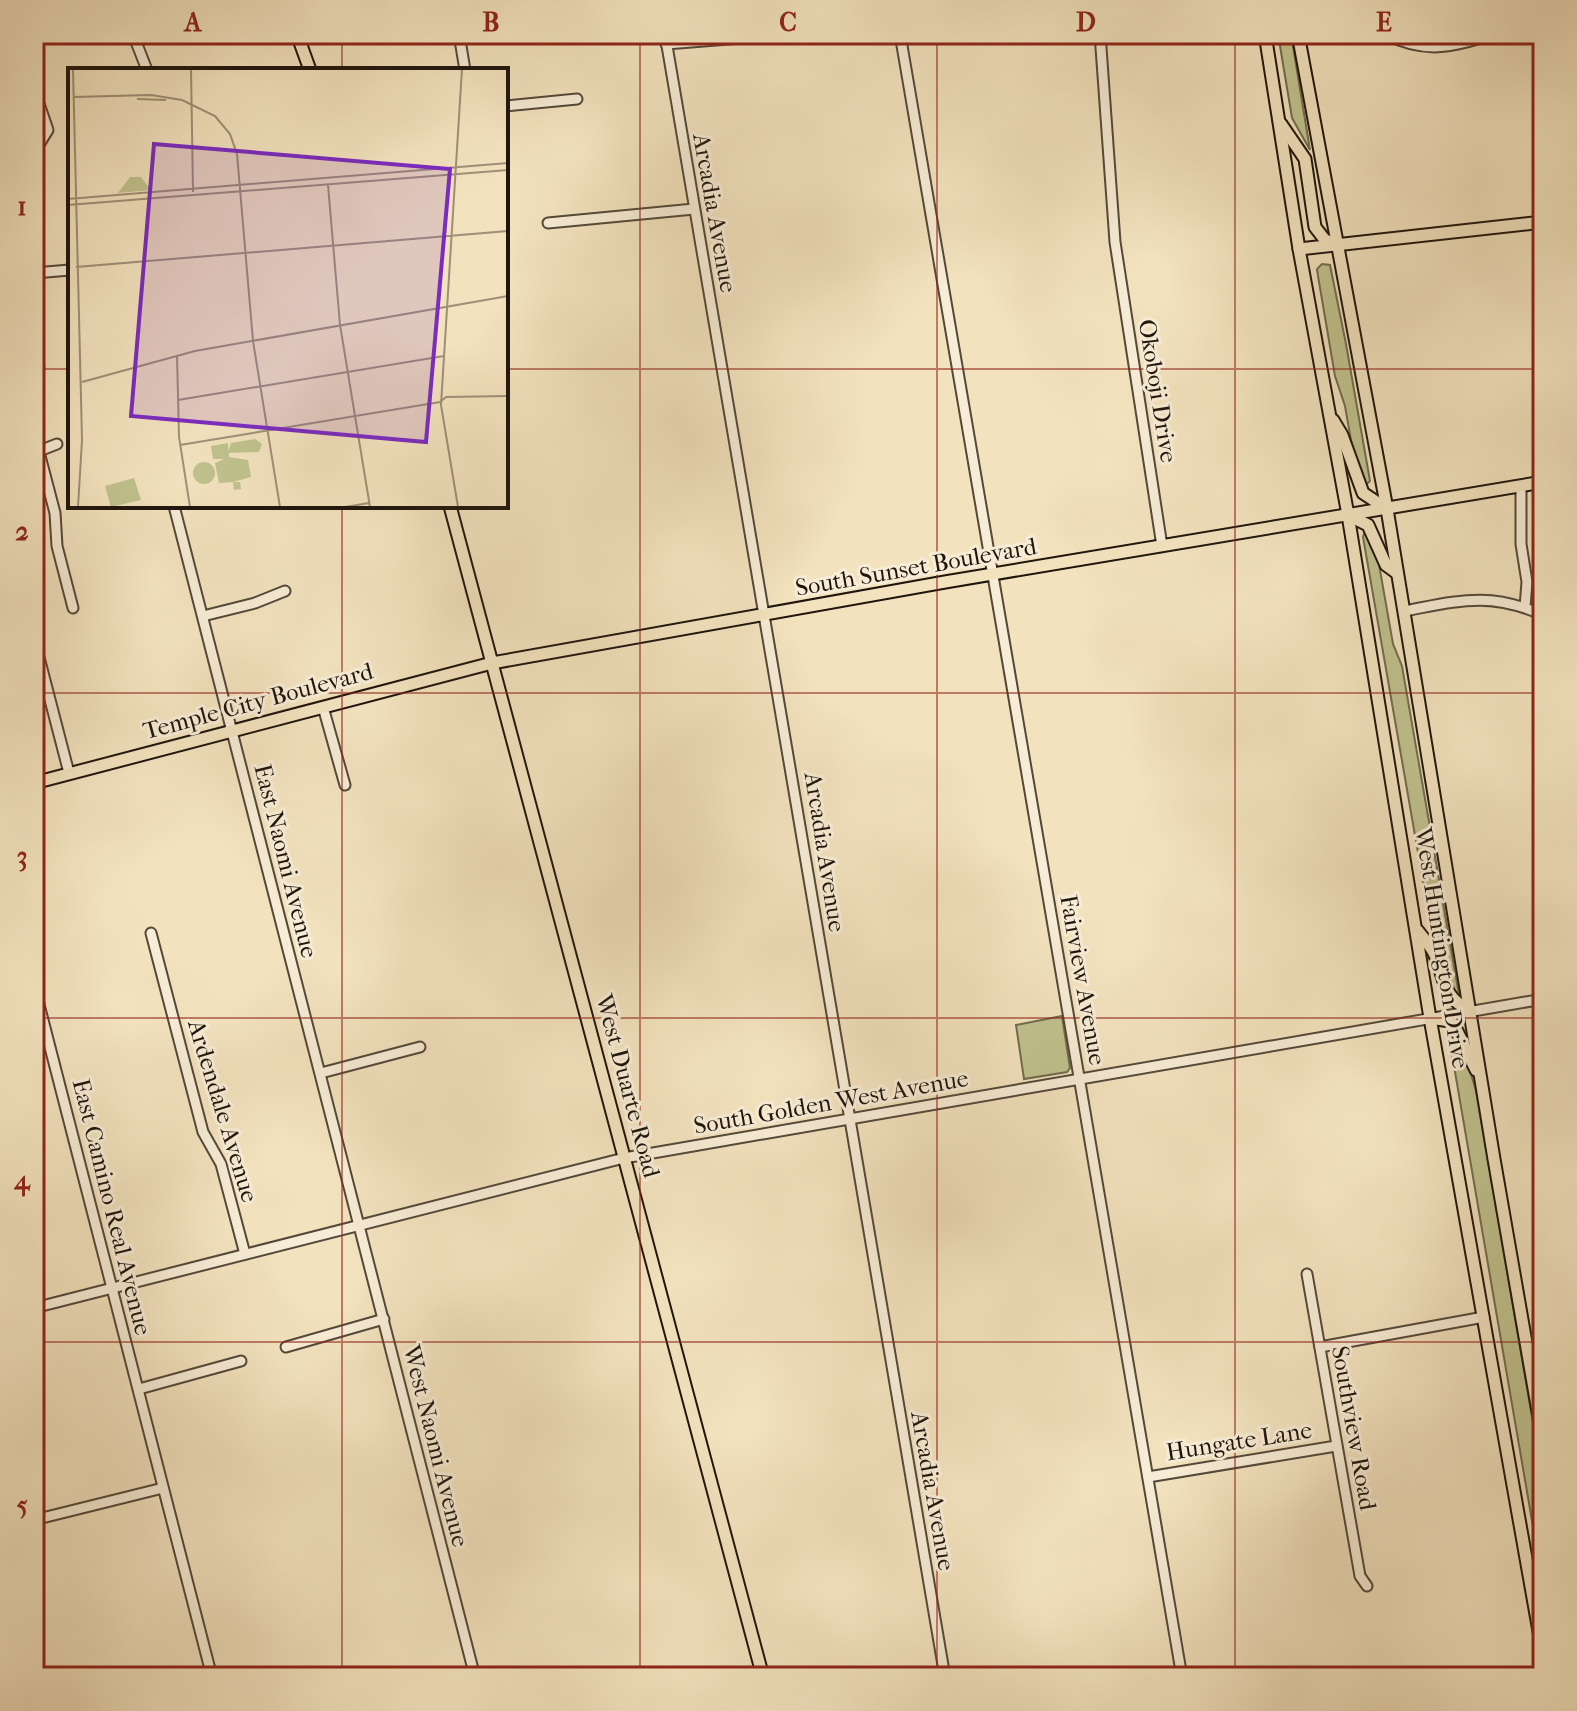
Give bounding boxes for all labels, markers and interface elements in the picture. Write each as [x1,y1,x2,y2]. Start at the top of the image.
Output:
text: A [183,7,203,38]
text: B [483,7,500,38]
text: C [779,7,797,38]
text: D [1076,7,1096,38]
text: E [1376,7,1392,38]
inset map [68,68,508,508]
street label: Arcadia Avenue [687,130,743,295]
text: 1 [17,191,27,222]
street label: Okoboji Drive [1133,317,1183,465]
text: 2 [15,516,29,547]
street label: South Sunset Boulevard [793,532,1040,602]
street label: Temple City Boulevard [140,657,377,745]
street label: East Naomi Avenue [248,761,324,961]
street label: Arcadia Avenue [798,769,851,934]
street label: West Huntington Drive [1409,825,1475,1071]
text: 3 [17,841,27,872]
street label: Fairview Avenue [1054,893,1112,1067]
street label: West Duarte Road [590,990,666,1182]
street label: Ardendale Avenue [182,1015,264,1206]
street label: South Golden West Avenue [691,1064,971,1140]
street label: East Camino Real Avenue [67,1076,157,1338]
text: 4 [13,1165,31,1197]
street label: West Naomi Avenue [397,1341,475,1550]
street label: Southview Road [1326,1344,1382,1513]
street label: Arcadia Avenue [905,1408,961,1573]
street label: Hungate Lane [1164,1416,1314,1466]
text: 5 [16,1490,28,1521]

